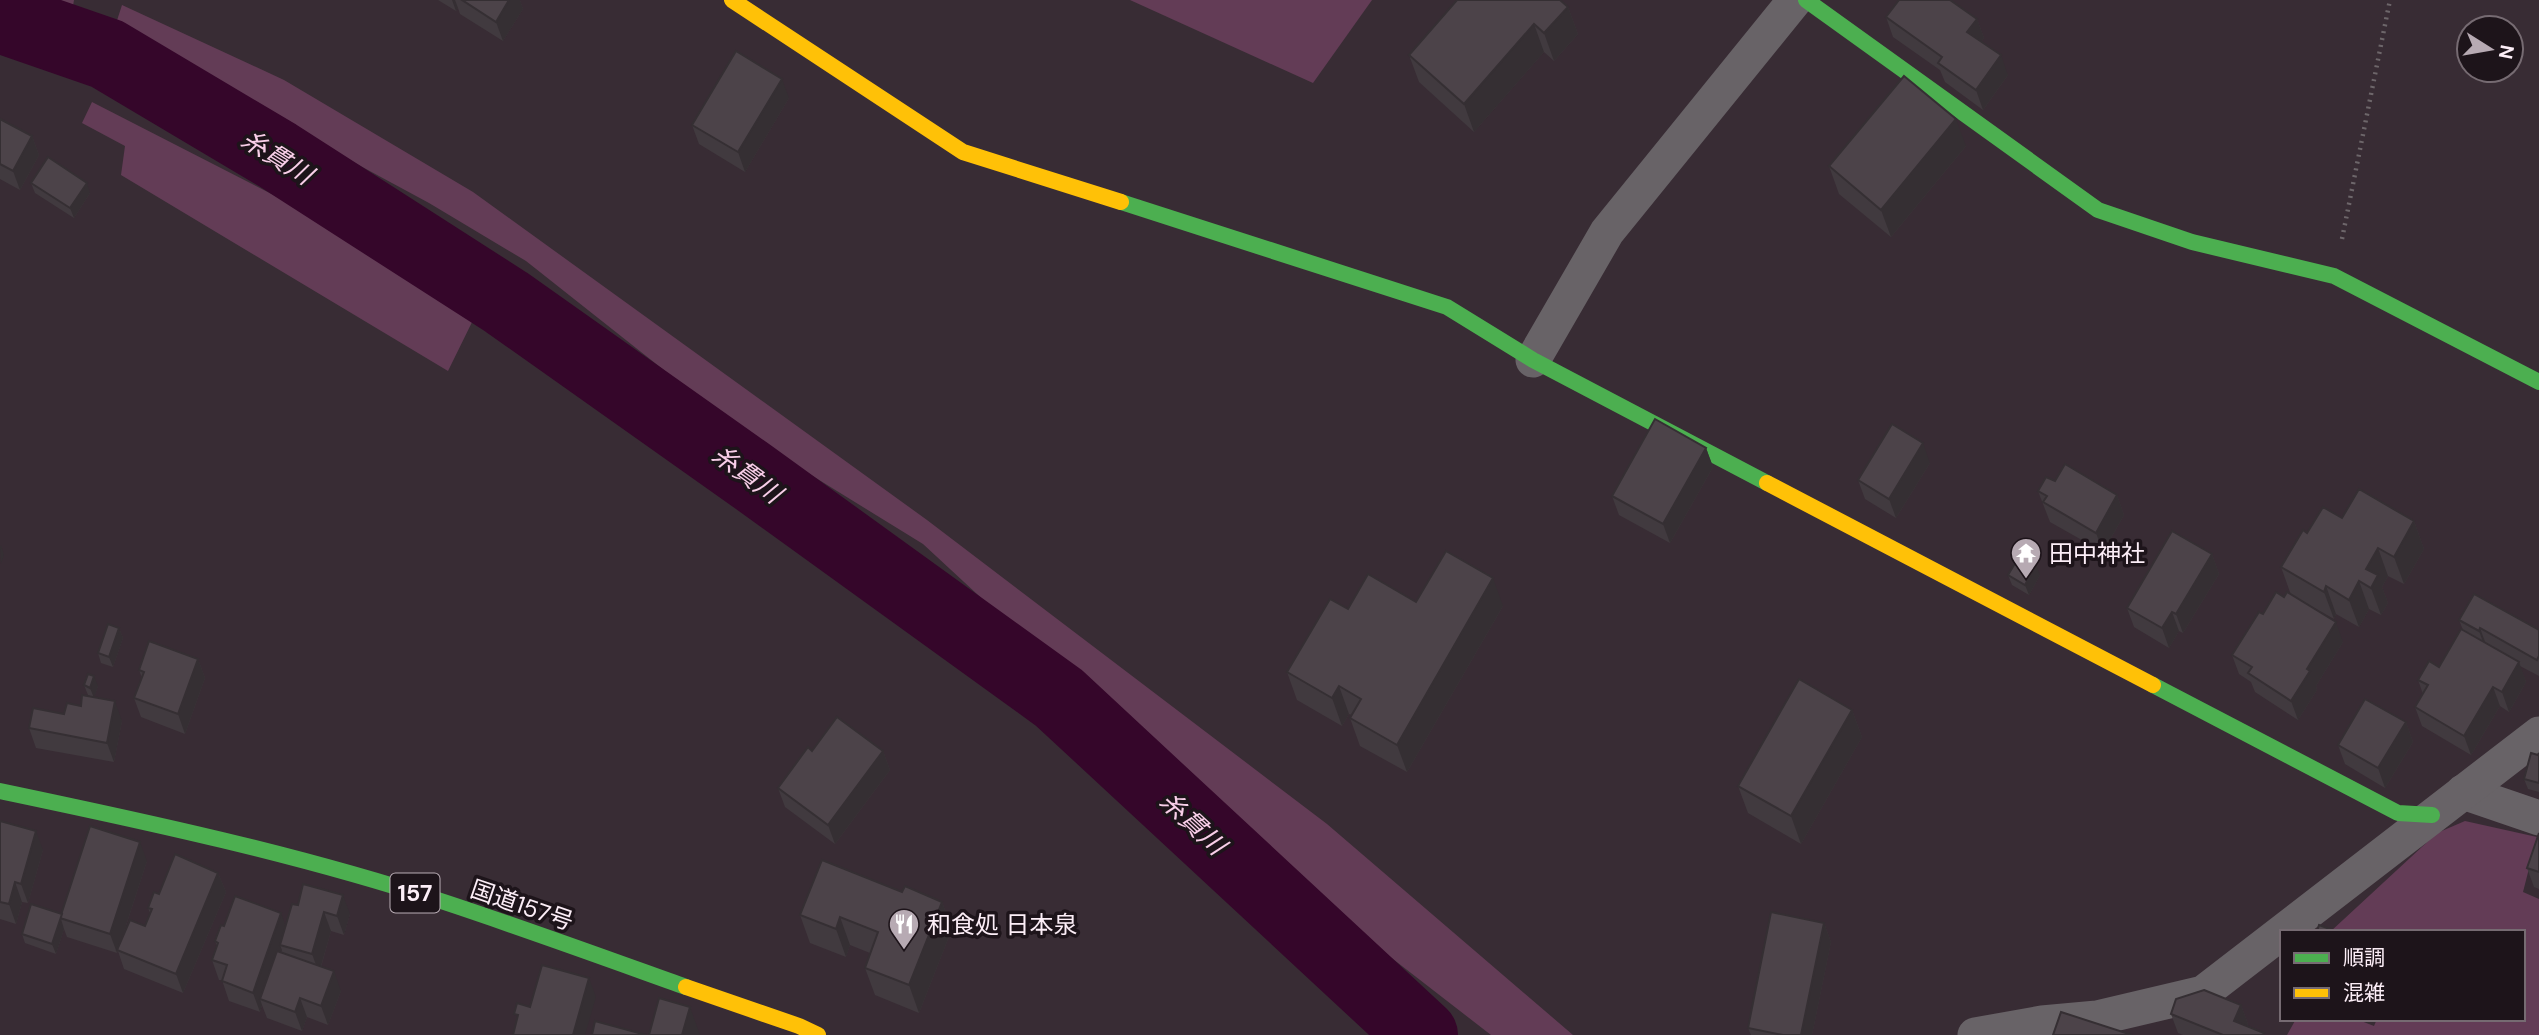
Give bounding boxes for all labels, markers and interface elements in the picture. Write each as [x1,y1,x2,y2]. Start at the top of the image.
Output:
north arrow [2455,14,2525,84]
text: N [2493,43,2520,61]
water label: 糸貫川 [235,122,322,194]
water label: 糸貫川 [705,437,791,512]
temple icon: 田中神社 [2009,536,2043,580]
place label: 田中神社 [2049,538,2145,569]
water label: 糸貫川 [1153,784,1235,864]
street label: 国道157号 [467,873,577,937]
road number: 157 [390,874,440,912]
restaurant icon: 和食処 日本泉 [887,907,921,951]
place label: 和食処 日本泉 [927,909,1077,940]
legend [2280,930,2525,1021]
text: 順調 [2343,944,2385,972]
text: 混雑 [2343,979,2385,1007]

